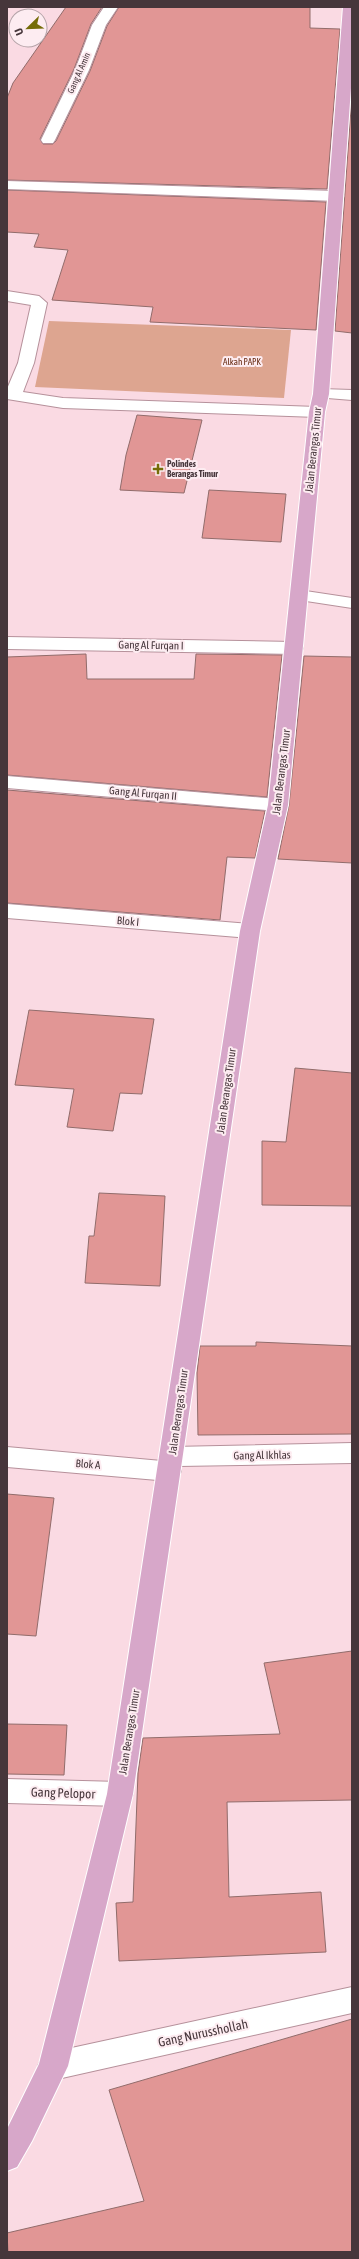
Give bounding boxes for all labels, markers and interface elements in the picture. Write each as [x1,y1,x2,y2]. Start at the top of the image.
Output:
north arrow [8,8,48,48]
text: U [12,27,26,37]
street label: Gang Al Amin [66,51,92,95]
park label: Alkah PAPK [223,357,261,367]
street label: Jalan Berangas Timur [303,406,324,493]
place label: Polindes Berangas Timur [167,459,218,479]
marker: Polindes Berangas Timur [152,463,164,475]
street label: Gang Al Furqan I [118,638,184,652]
street label: Jalan Berangas Timur [270,728,292,815]
street label: Gang Al Furqan II [109,784,177,802]
street label: Blok I [116,914,140,928]
street label: Jalan Berangas Timur [214,1047,238,1134]
street label: Jalan Berangas Timur [166,1368,190,1455]
street label: Gang Al Ikhlas [233,1448,291,1461]
street label: Blok A [75,1457,102,1471]
street label: Jalan Berangas Timur [116,1688,142,1775]
street label: Gang Pelopor [31,1784,96,1802]
street label: Gang Nurusshollah [157,2016,249,2050]

